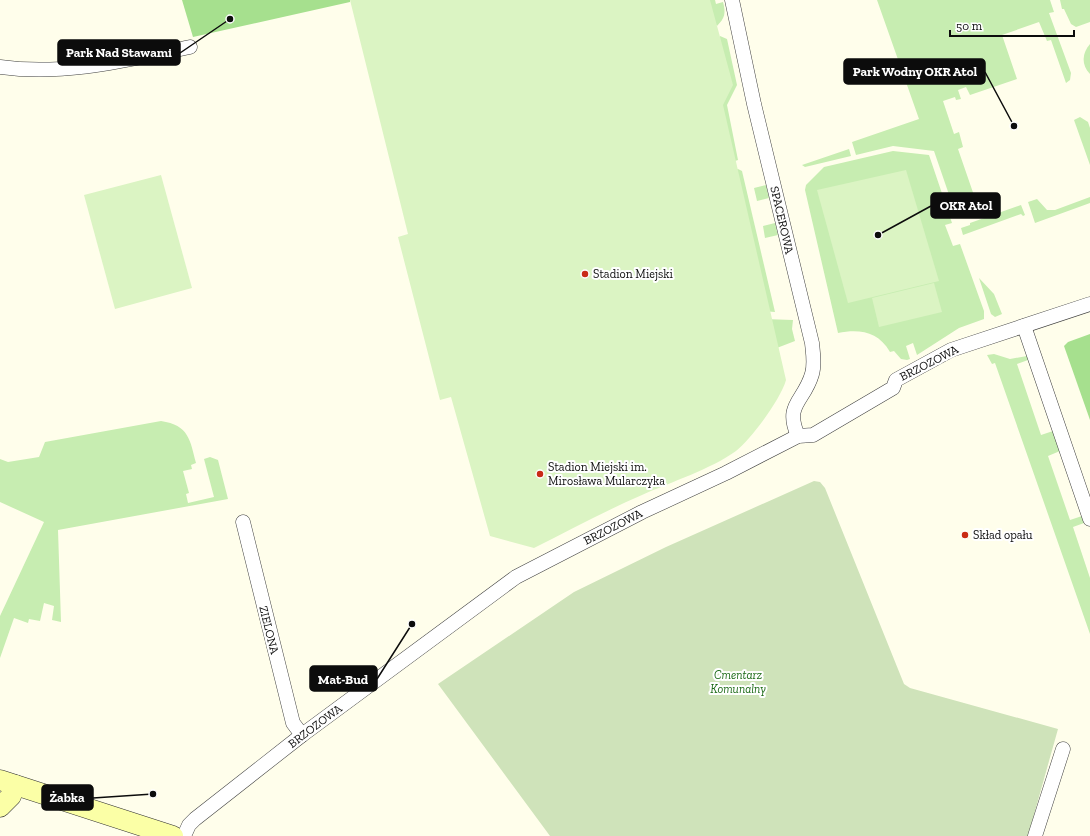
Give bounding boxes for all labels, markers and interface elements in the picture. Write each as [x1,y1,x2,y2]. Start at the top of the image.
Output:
scale bar [950,12,1074,38]
text: 50 m [956,19,983,33]
callout: Park Nad Stawami [58,40,180,65]
text: Park Nad Stawami [66,45,172,60]
callout: Park Wodny OKR Atol [844,59,985,84]
text: Park Wodny OKR Atol [853,64,978,79]
street label: SPACEROWA [767,185,797,255]
callout: OKR Atol [931,193,1000,218]
text: OKR Atol [940,198,993,213]
place label: Stadion Miejski [593,267,673,282]
marker: Stadion Miejski [580,269,590,279]
street label: BRZOZOWA [897,342,961,384]
place label: Stadion Miejski im. Mirosława Mularczyka [548,460,665,488]
marker: Stadion Miejski im. Mirosława Mularczyka [535,469,545,479]
street label: BRZOZOWA [581,506,645,548]
place label: Skład opału [973,528,1033,542]
marker: Skład opału [960,530,970,540]
street label: ZIELONA [256,604,282,656]
callout: Mat-Bud [310,666,377,691]
park label: Cmentarz Komunalny [710,668,766,696]
text: Mat-Bud [318,672,369,687]
street label: BRZOZOWA [285,701,345,751]
callout: Żabka [42,785,93,810]
text: Żabka [49,790,85,805]

